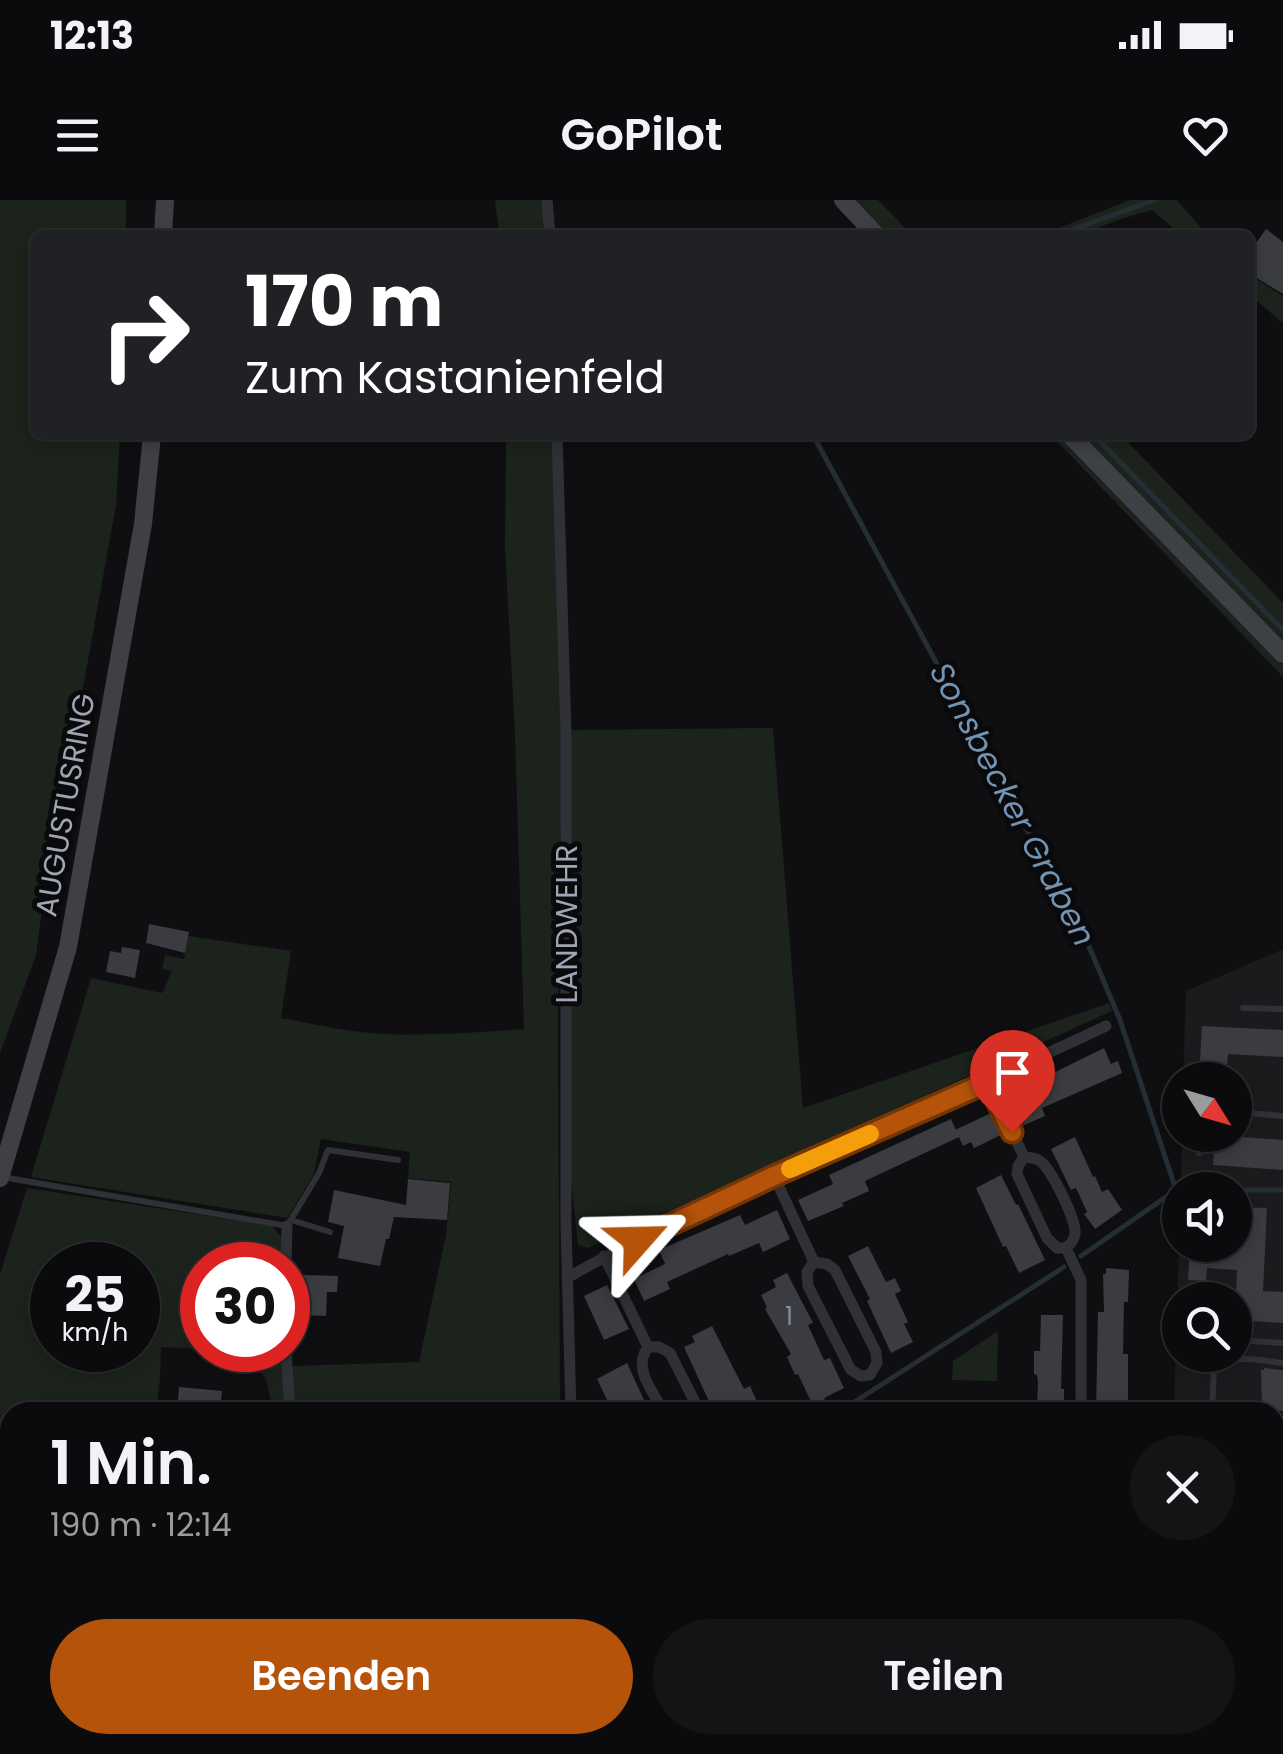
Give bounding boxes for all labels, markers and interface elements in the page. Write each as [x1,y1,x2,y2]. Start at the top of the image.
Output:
text: 12:13 [50,9,134,62]
text: GoPilot [561,103,722,166]
icon: menu [50,108,105,163]
icon: heart [1178,108,1233,163]
text: 170 m [245,252,443,351]
icon: right [80,270,210,400]
text: Zum Kastanienfeld [245,346,665,409]
water label: Sonsbecker Graben [919,654,1107,954]
street label: AUGUSTUSRING [24,690,106,920]
street label: LANDWEHR [545,844,588,1004]
pin [970,1030,1055,1133]
icon: arrive [985,1045,1040,1100]
north arrow [1162,1062,1252,1152]
map controls [1162,1062,1252,1372]
button: sound [1162,1172,1252,1262]
position arrow [586,1188,690,1292]
speed limit sign: 30 [180,1242,310,1372]
text: 25 [64,1259,126,1330]
button: search [1162,1282,1252,1372]
house number: 1 [785,1299,793,1334]
text: km/h [62,1315,128,1350]
text: 1 Min. [50,1421,212,1505]
button: close [1130,1435,1235,1540]
text: 190 m · 12:14 [50,1502,232,1547]
button: Beenden [50,1619,633,1734]
button: Teilen [653,1619,1235,1734]

